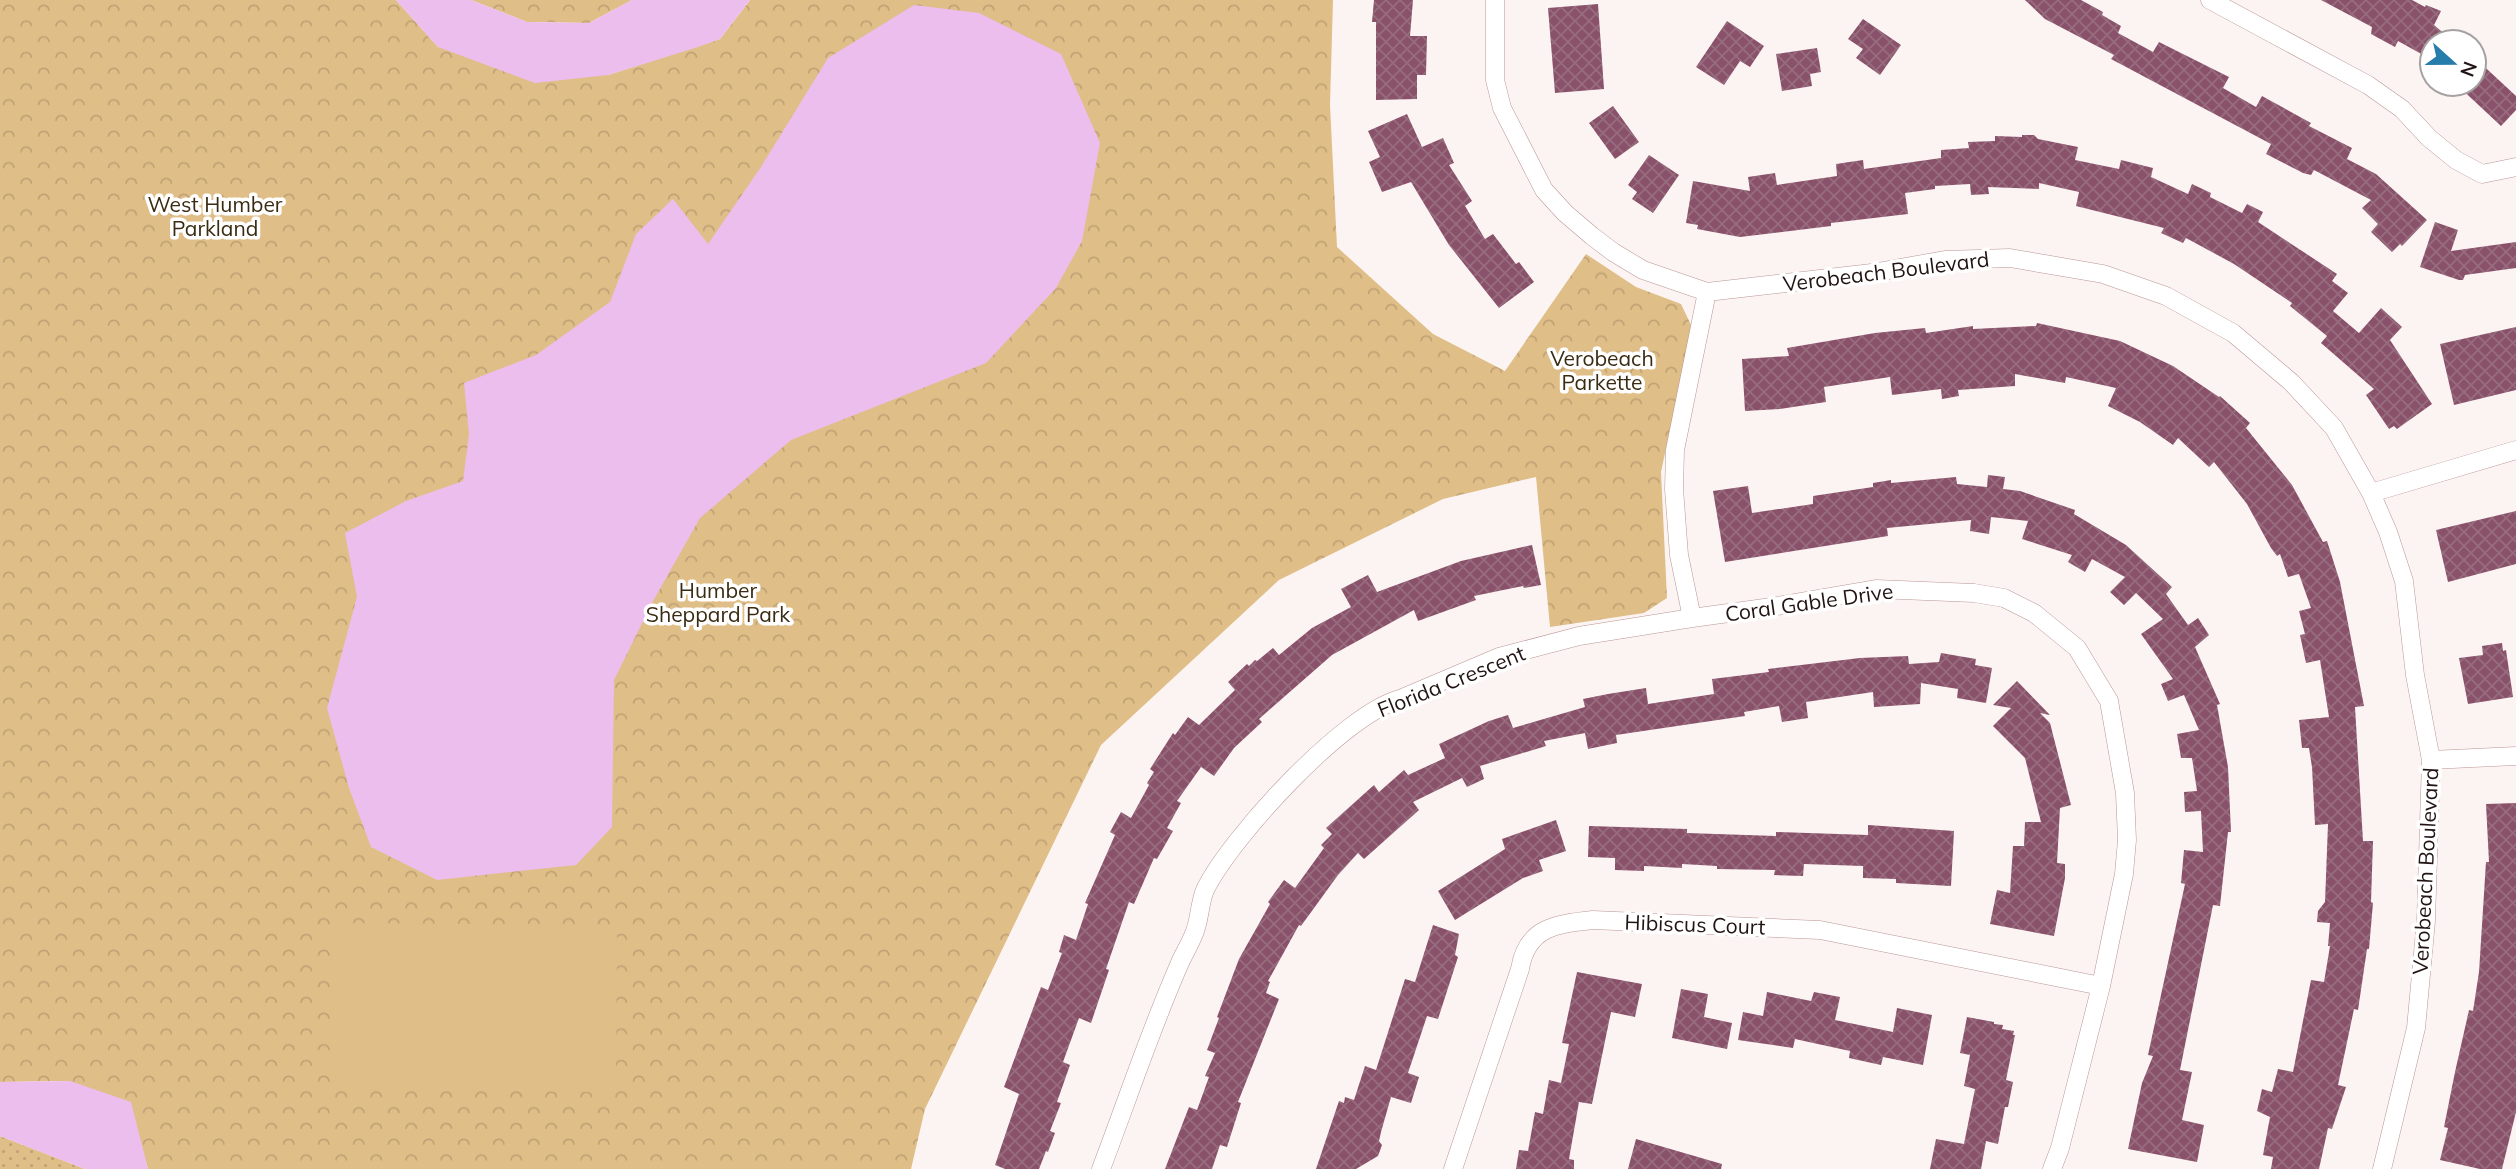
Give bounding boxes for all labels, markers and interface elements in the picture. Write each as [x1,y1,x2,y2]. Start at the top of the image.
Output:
north arrow [2418,28,2488,98]
text: N [2455,58,2483,80]
park label: West Humber Parkland [148,191,283,241]
street label: Verobeach Boulevard [1781,245,1991,297]
park label: Verobeach Parkette [1550,345,1654,395]
park label: Humber Sheppard Park [646,577,790,627]
street label: Coral Gable Drive [1723,577,1895,627]
street label: Florida Crescent [1373,640,1529,722]
street label: Verobeach Boulevard [2407,767,2443,975]
street label: Hibiscus Court [1624,909,1766,939]

